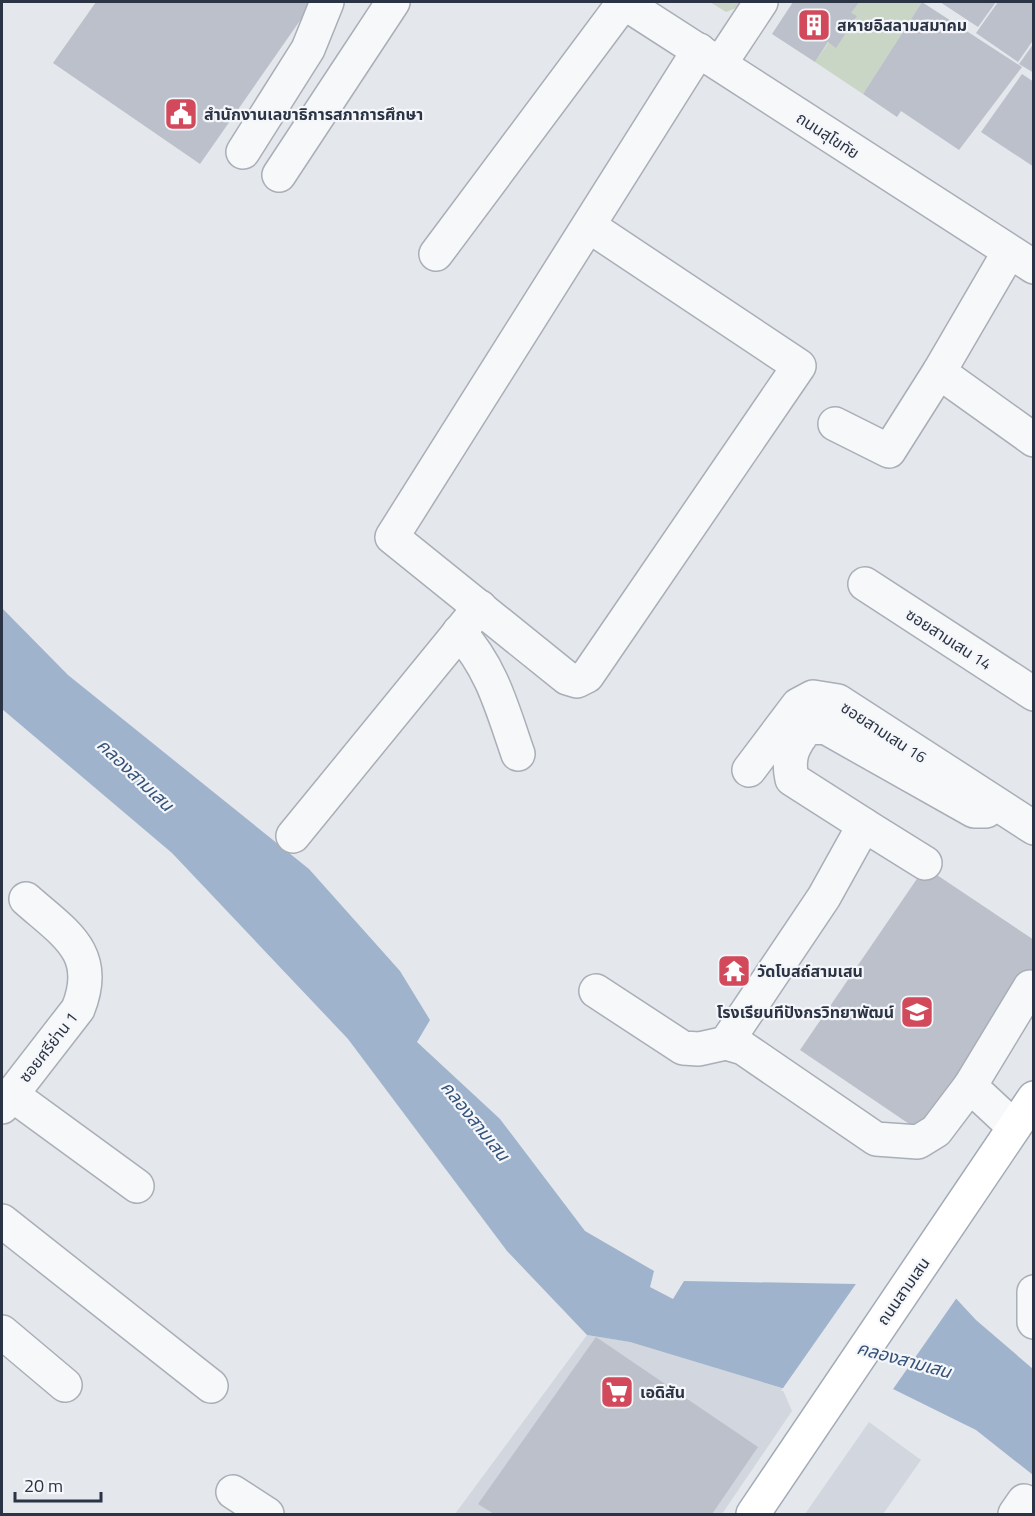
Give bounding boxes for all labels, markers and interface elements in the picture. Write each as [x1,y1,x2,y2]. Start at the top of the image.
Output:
building icon: สหายอิสลามสมาคม [796,7,832,43]
place label: สหายอิสลามสมาคม [837,13,967,37]
public building icon: สำนักงานเลขาธิการสภาการศึกษา [163,96,199,132]
place label: สำนักงานเลขาธิการสภาการศึกษา [204,102,423,126]
street label: ถนนสุโขทัย [792,106,864,164]
street label: ซอยสามเสน 14 [901,602,997,676]
street label: ซอยสามเสน 16 [836,695,932,769]
water label: คลองสามเสน [91,732,181,818]
temple icon: วัดโบสถ์สามเสน [716,953,752,989]
place label: วัดโบสถ์สามเสน [757,959,863,983]
school or university icon: โรงเรียนทีปังกรวิทยาพัฒน์ [899,994,935,1030]
place label: โรงเรียนทีปังกรวิทยาพัฒน์ [717,1000,894,1024]
street label: ซอยศรีย่าน 1 [13,1007,83,1087]
water label: คลองสามเสน [435,1075,517,1167]
street label: ถนนสามเสน [871,1252,935,1330]
water label: คลองสามเสน [854,1334,955,1385]
supermarket icon: เอดิสัน [599,1374,635,1410]
place label: เอดิสัน [640,1380,685,1404]
scale bar [15,1465,100,1503]
text: 20 m [24,1472,63,1499]

